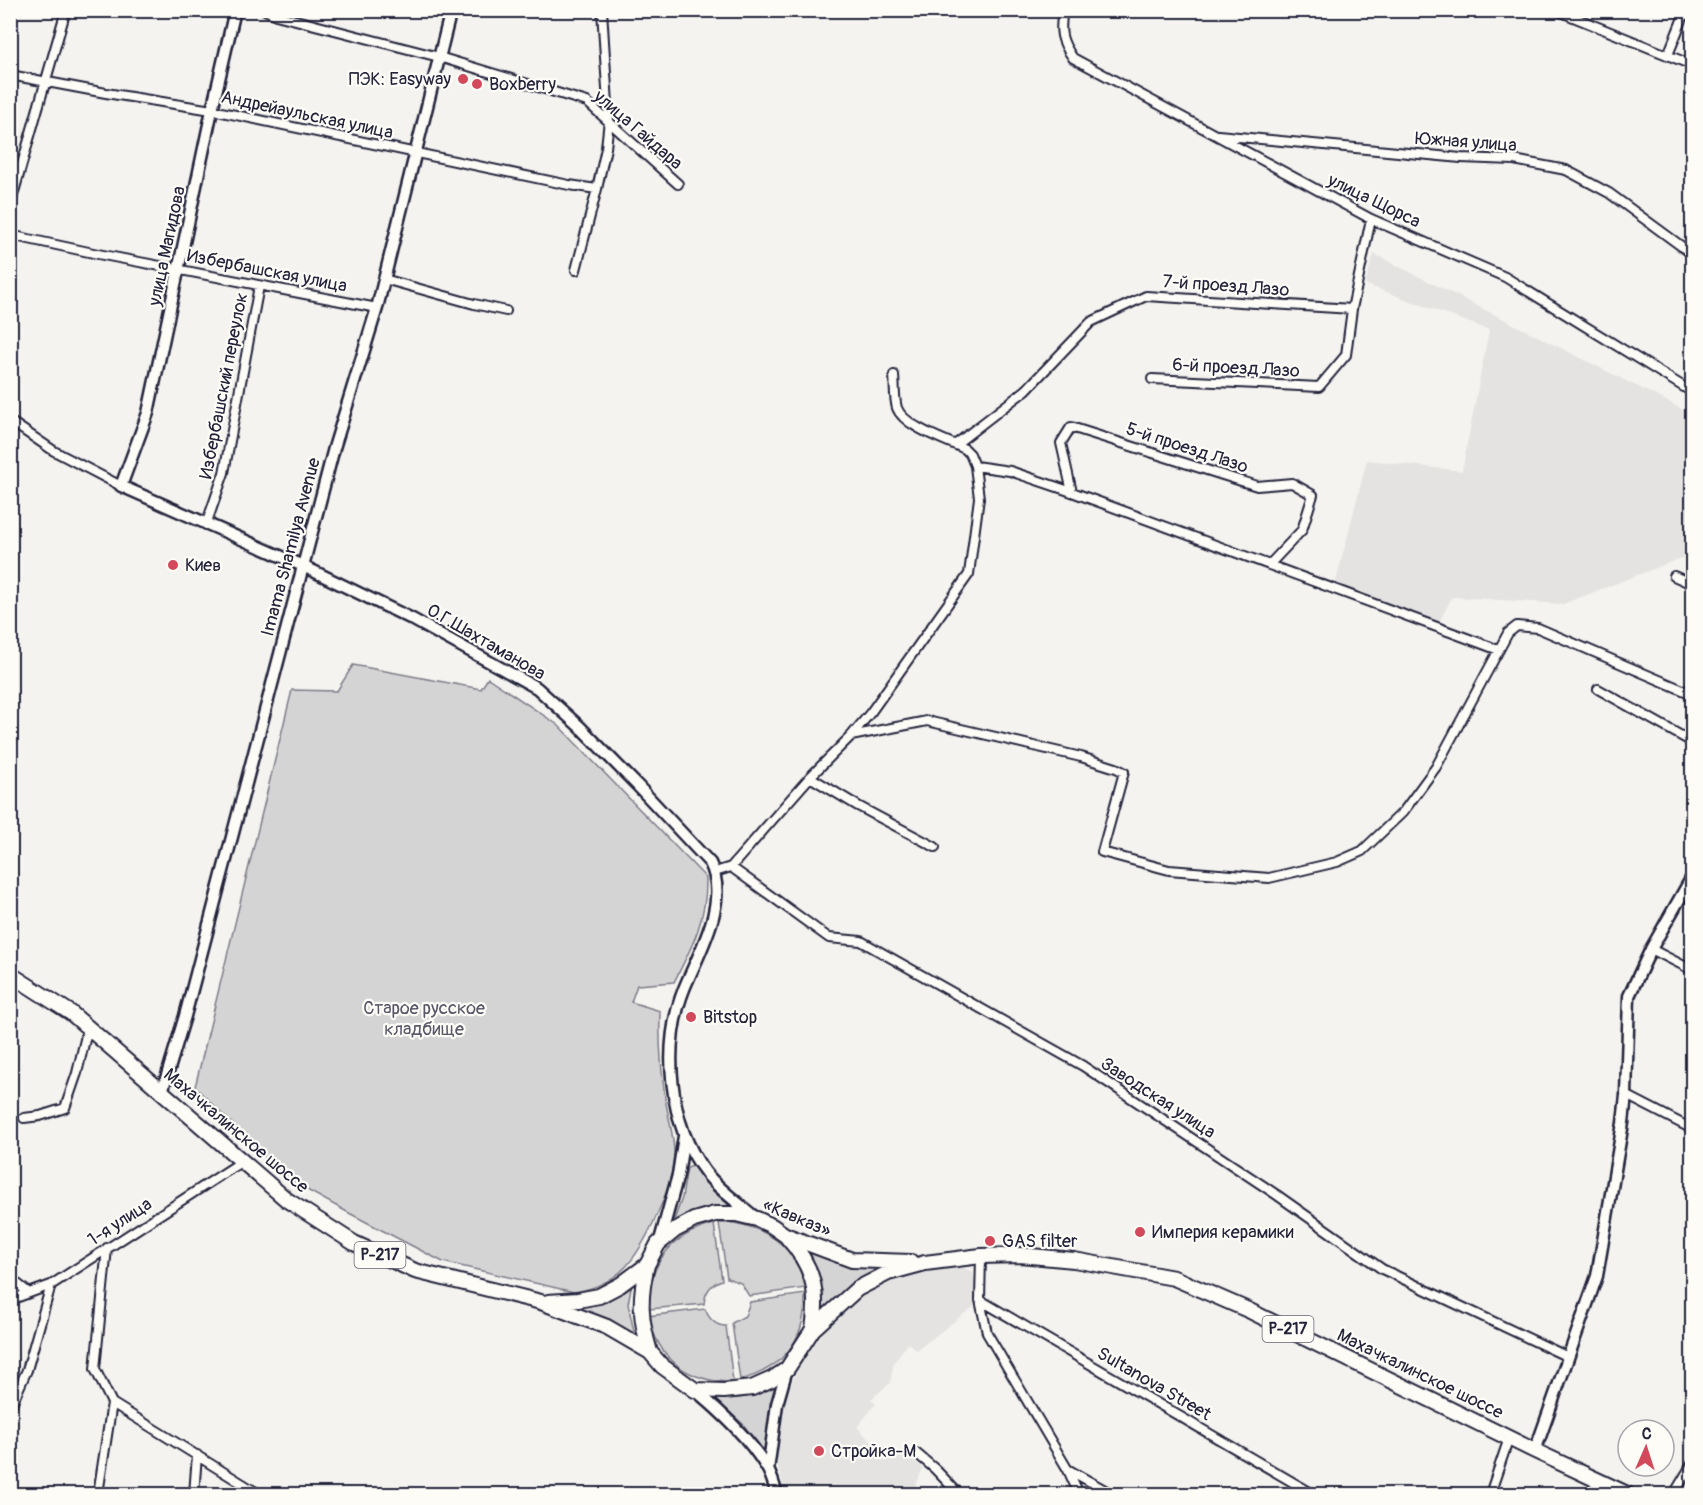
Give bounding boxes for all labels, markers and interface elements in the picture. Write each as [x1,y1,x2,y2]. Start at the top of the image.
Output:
place label: ПЭК: Easyway [349,68,451,91]
marker: ПЭК: Easyway [456,72,470,86]
place label: Boxberry [489,73,556,96]
marker: Boxberry [470,77,484,91]
street label: улица Гайдара [588,84,687,175]
street label: Андрейаульская улица [219,86,395,144]
street label: Южная улица [1415,127,1517,157]
street label: улица Щорса [1323,168,1424,233]
street label: улица Магидова [143,184,191,309]
street label: Избербашская улица [185,244,349,298]
street label: 7-й проезд Лазо [1162,270,1290,302]
street label: Избербашский переулок [195,291,253,481]
street label: 6-й проезд Лазо [1172,353,1301,383]
street label: 5-й проезд Лазо [1123,417,1251,479]
street label: Imama Shamilya Avenue [256,455,326,639]
place label: Киев [185,554,221,577]
marker: Киев [166,558,180,572]
street label: О.Г.Шахтаманова [422,599,550,685]
park label: Старое русское кладбище [363,997,485,1041]
place label: Bitstop [703,1006,757,1029]
marker: Bitstop [684,1010,698,1024]
street label: Заводская улица [1096,1052,1220,1144]
street label: Махачкалинское шоссе [159,1064,313,1198]
street label: 1-я улица [84,1193,156,1251]
street label: «Кавказ» [759,1193,835,1243]
place label: Империя керамики [1152,1221,1294,1244]
marker: Империя керамики [1133,1225,1147,1239]
place label: GAS filter [1002,1230,1078,1253]
marker: GAS filter [983,1234,997,1248]
road number: Р-217 [354,1242,406,1268]
road number: Р-217 [1262,1316,1314,1342]
street label: Махачкалинское шоссе [1333,1324,1507,1424]
street label: Sultanova Street [1093,1342,1216,1426]
north arrow [1616,1418,1676,1478]
text: С [1641,1424,1652,1444]
place label: Стройка-М [831,1440,916,1463]
marker: Стройка-М [812,1444,826,1458]

